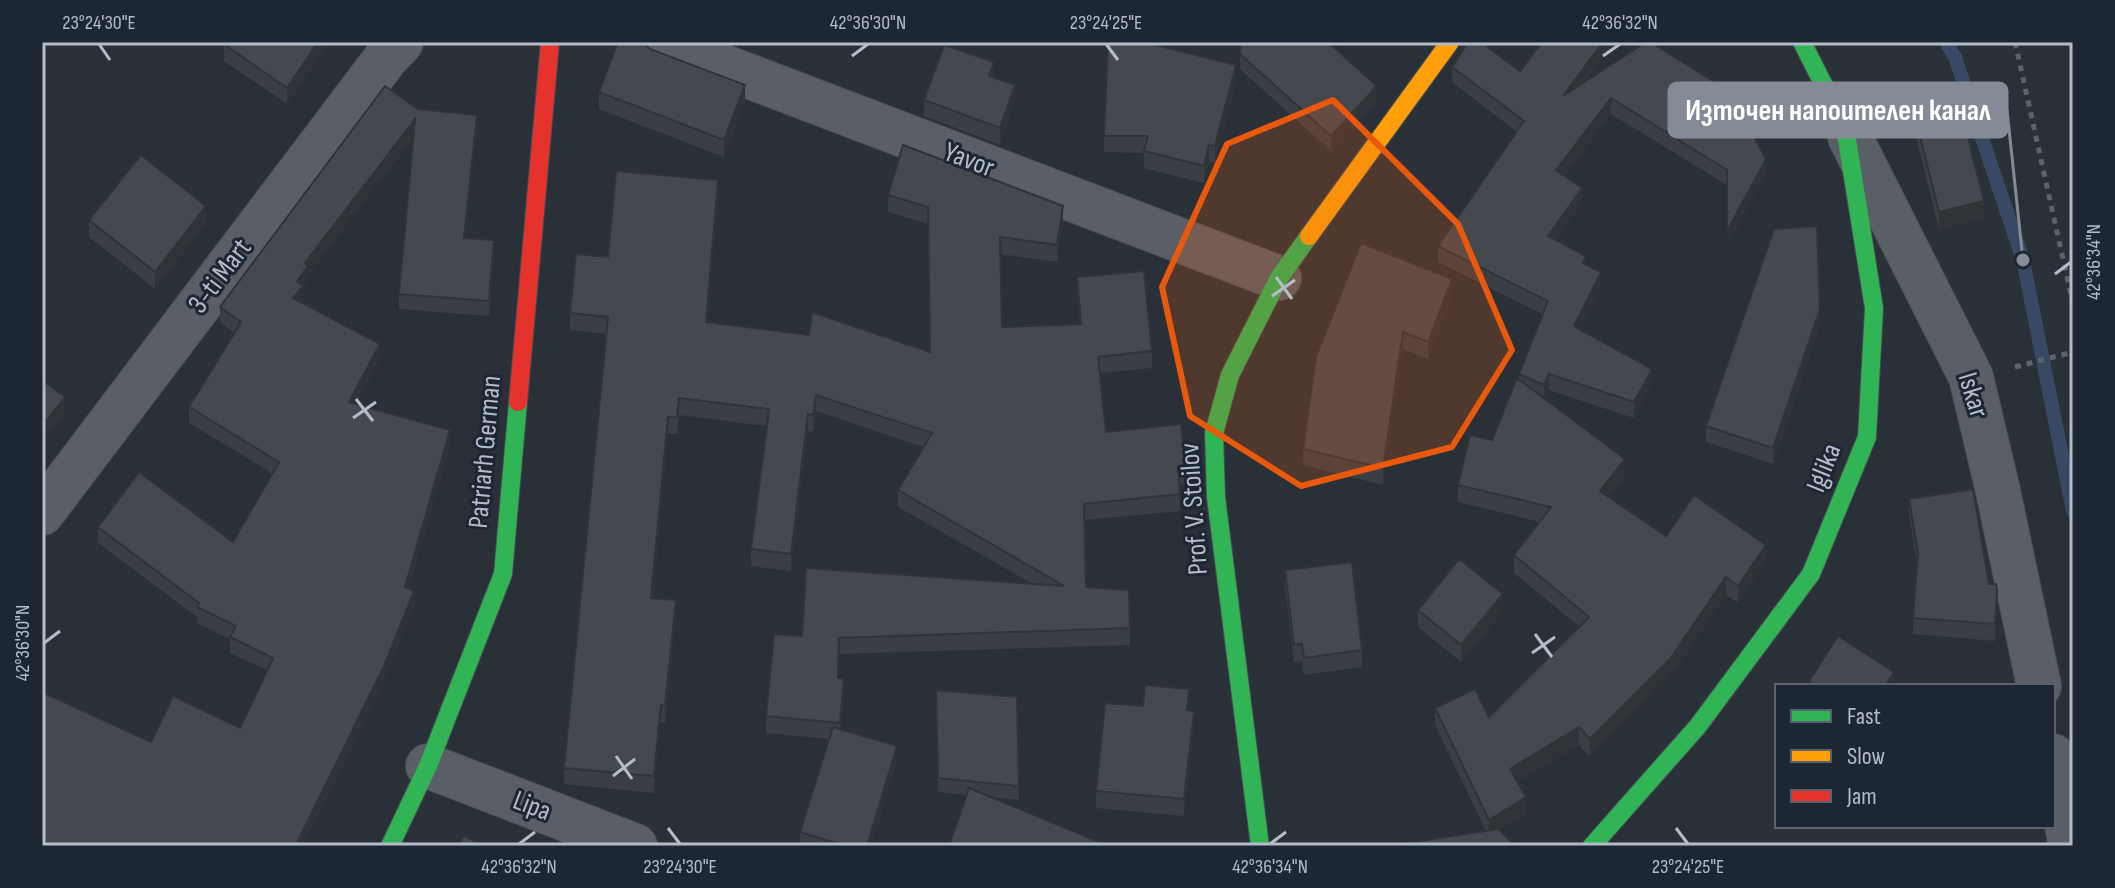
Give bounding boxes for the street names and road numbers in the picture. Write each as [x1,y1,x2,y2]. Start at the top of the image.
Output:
street label: Yavor [939,135,999,185]
street label: 3-ti Mart [181,232,259,320]
street label: Iskar [1951,369,1995,421]
street label: Patriarh German [462,374,508,530]
street label: Iglika [1799,439,1849,497]
street label: Prof. V. Stoilov [1173,442,1215,576]
street label: Lipa [508,784,556,828]

